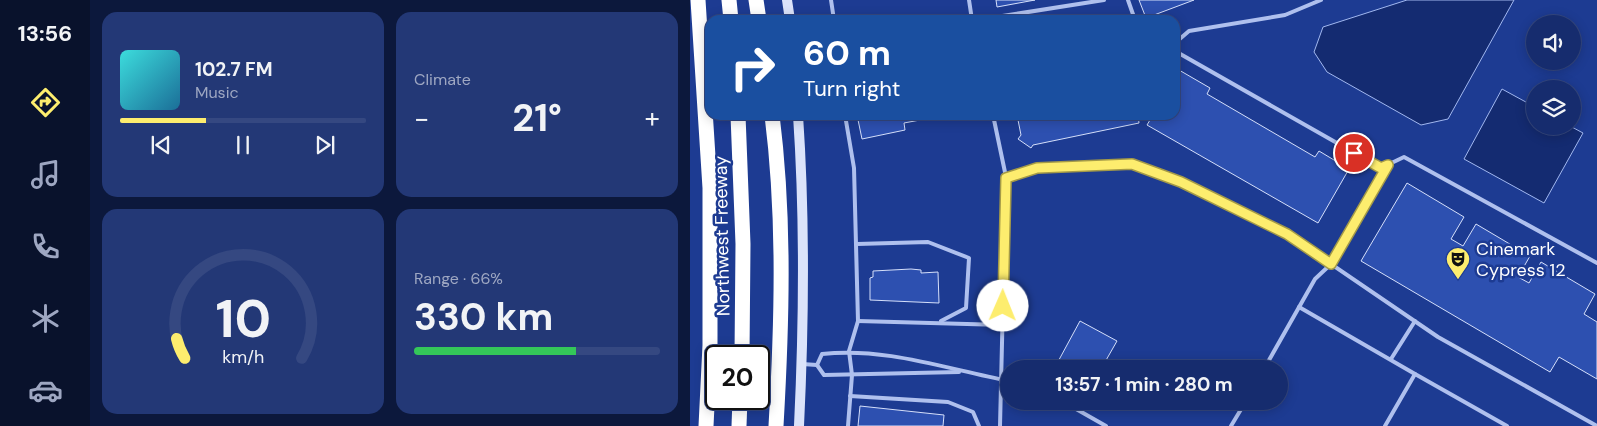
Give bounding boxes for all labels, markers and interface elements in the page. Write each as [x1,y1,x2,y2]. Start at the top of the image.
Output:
map controls [1526,15,1581,135]
button: sound [1526,15,1581,70]
text: 13:56 [18,19,72,48]
text: 60 m [803,30,891,76]
icon: right [720,35,785,100]
text: 102.7 FM [195,57,272,82]
text: Climate [414,69,471,90]
text: Turn right [803,74,900,103]
button: layers [1526,80,1581,135]
text: Music [195,82,239,103]
icon: directions [28,85,63,120]
text: 21° [512,93,562,143]
text: − [414,100,429,137]
text: + [645,100,660,137]
icon: previous [147,131,175,159]
icon: pause [229,131,257,159]
icon: next [311,131,339,159]
pin [1333,132,1375,174]
icon: arrive [1340,139,1368,167]
street label: Northwest Freeway [709,156,735,316]
icon: music [28,157,63,192]
icon: phone [28,229,63,264]
place label: Cinemark Cypress 12 [1476,237,1566,282]
theatre icon: Cinemark Cypress 12 [1445,246,1471,280]
text: Range · 66% [414,268,503,289]
position arrow [976,279,1028,331]
text: 10 [215,285,271,353]
text: 330 km [414,292,553,342]
icon: climate [28,301,63,336]
text: km/h [222,345,264,369]
speed limit sign: 20 [705,345,770,410]
text: 13:57 · 1 min · 280 m [1055,372,1233,397]
icon: car [28,373,63,408]

